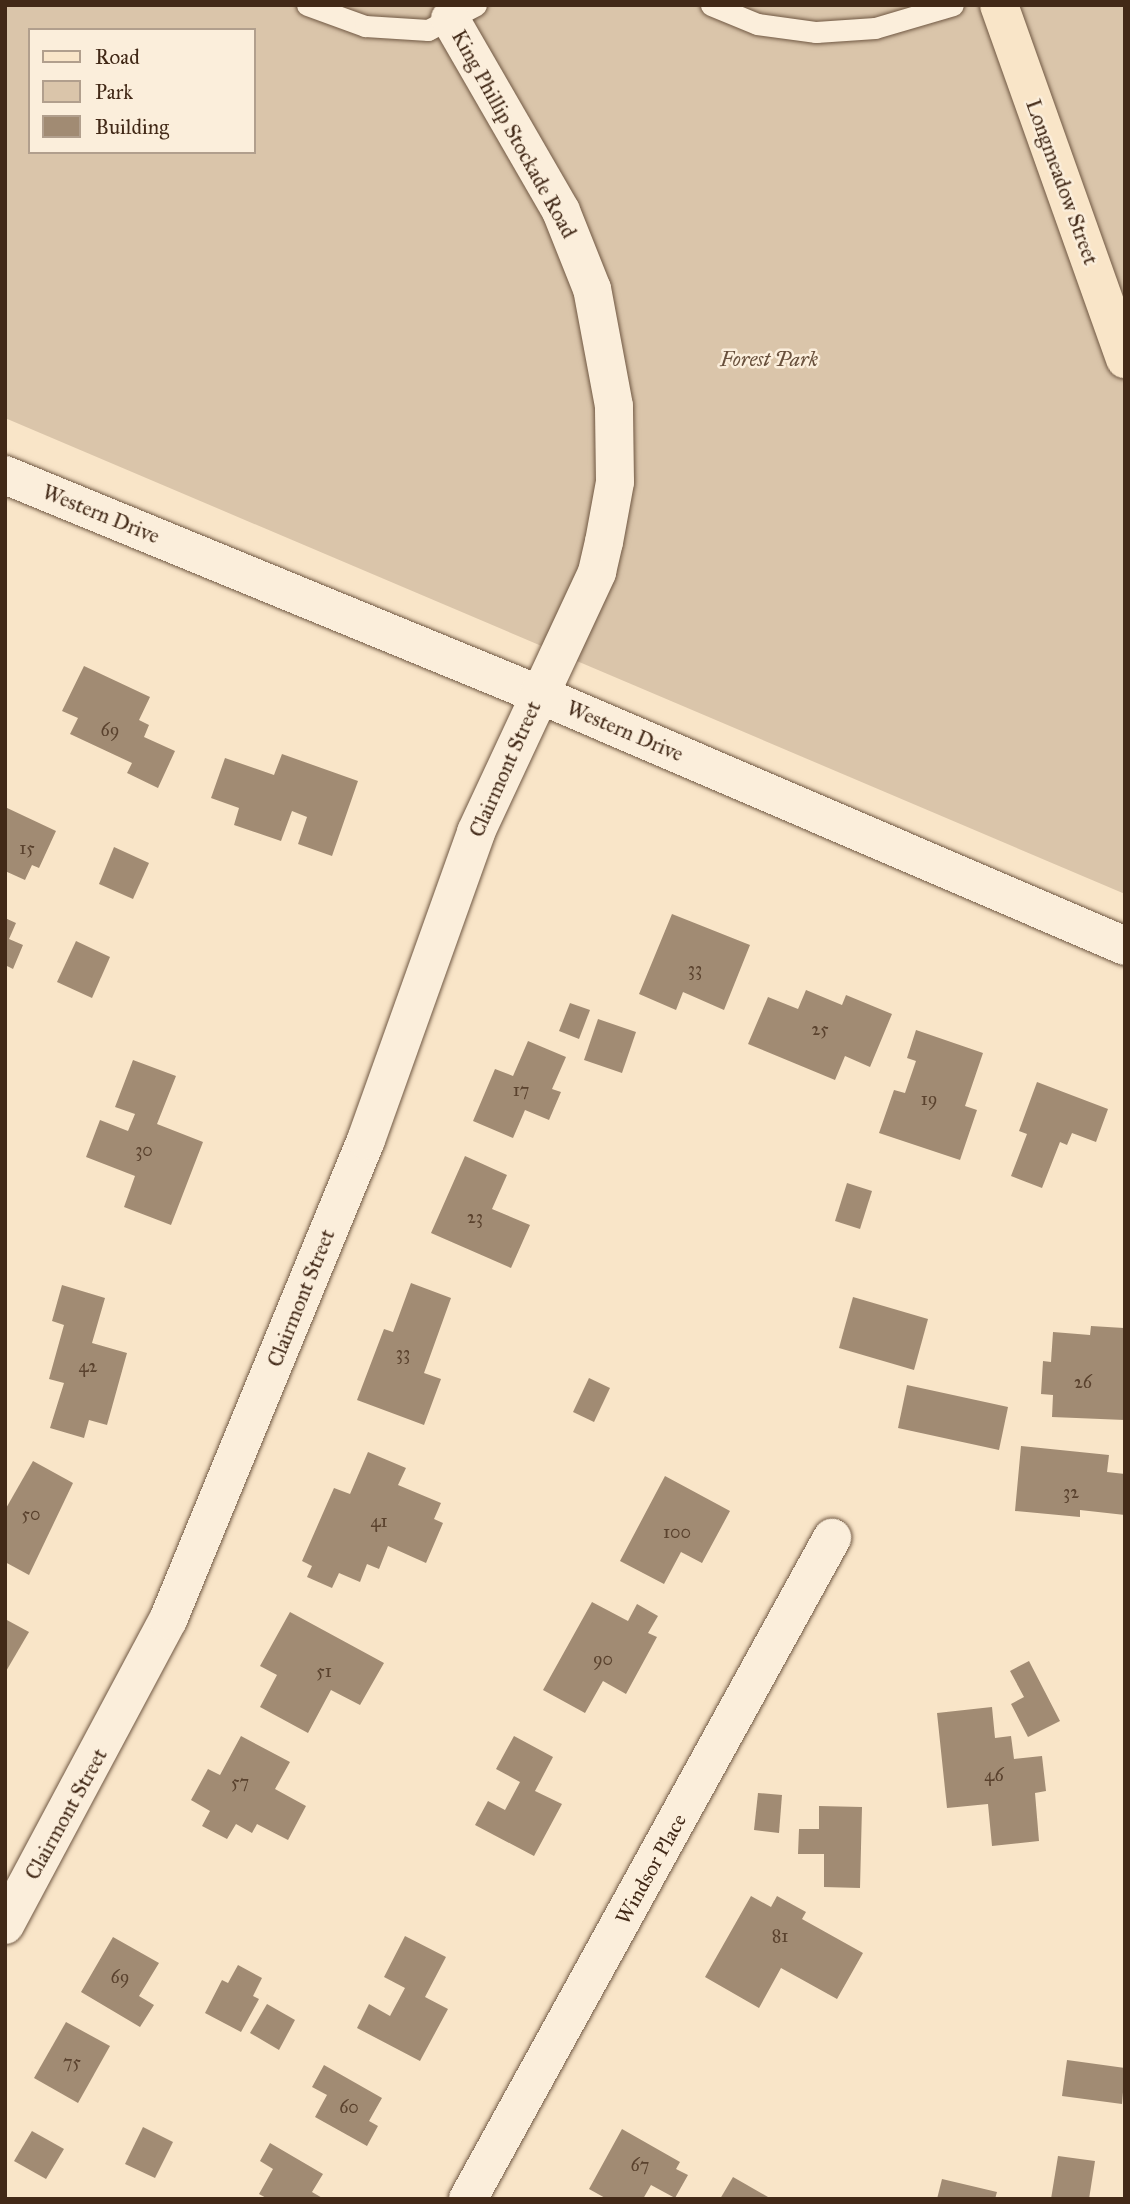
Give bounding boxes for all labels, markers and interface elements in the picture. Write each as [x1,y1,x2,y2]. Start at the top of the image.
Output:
street label: King Phillip Stockade Road [446,25,582,243]
legend [28,28,256,154]
text: Road [95,44,140,70]
text: Park [95,79,133,105]
street label: Longmeadow Street [1020,96,1104,268]
text: Building [95,114,169,140]
park label: Forest Park [720,346,818,372]
street label: Western Drive [39,479,163,549]
street label: Western Drive [563,695,687,767]
street label: Clairmont Street [464,697,546,841]
house number: 69 [101,719,119,741]
house number: 15 [19,837,35,859]
house number: 33 [688,958,702,980]
house number: 25 [811,1018,829,1040]
house number: 17 [513,1079,529,1101]
house number: 19 [921,1088,937,1110]
house number: 30 [135,1139,153,1161]
house number: 23 [467,1206,483,1228]
street label: Clairmont Street [262,1225,340,1371]
house number: 33 [396,1342,410,1364]
house number: 42 [79,1355,97,1377]
house number: 26 [1074,1371,1092,1393]
house number: 32 [1063,1481,1079,1503]
house number: 50 [22,1503,40,1525]
house number: 41 [370,1510,388,1532]
house number: 100 [663,1521,691,1543]
house number: 90 [593,1648,613,1670]
house number: 51 [316,1660,332,1682]
street label: Clairmont Street [20,1744,112,1884]
house number: 46 [984,1764,1004,1786]
house number: 57 [231,1771,249,1793]
street label: Windsor Place [610,1809,692,1929]
house number: 81 [772,1925,788,1947]
house number: 69 [111,1966,129,1988]
house number: 75 [63,2051,81,2073]
house number: 60 [339,2096,359,2118]
house number: 67 [631,2154,649,2176]

